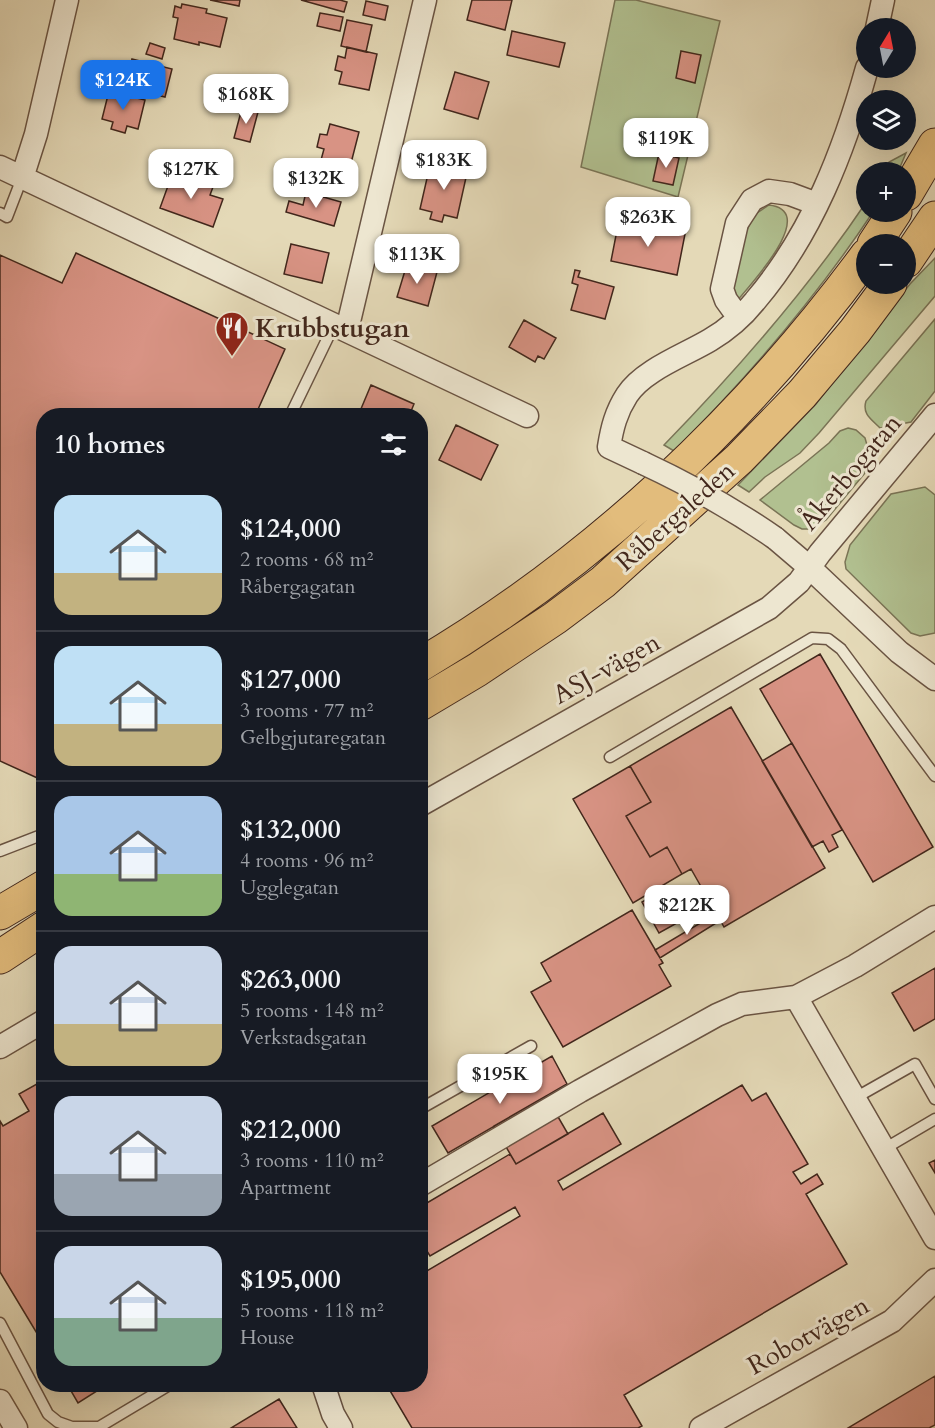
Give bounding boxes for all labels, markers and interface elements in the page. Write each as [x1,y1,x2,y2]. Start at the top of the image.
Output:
north arrow [856,18,916,78]
map controls [856,18,916,294]
pin: $124K [81,60,165,111]
text: $124K [94,66,152,93]
pin: $168K [204,74,288,125]
text: $168K [217,80,275,107]
button: layers [856,90,916,150]
pin: $119K [624,118,708,169]
text: $119K [637,124,695,151]
pin: $183K [402,140,486,191]
text: $183K [415,146,473,173]
pin: $127K [149,149,233,200]
text: $127K [162,155,220,182]
pin: $132K [274,158,358,209]
button: + [856,162,916,222]
text: $132K [287,164,345,191]
pin: $263K [606,197,690,248]
text: $263K [619,203,677,230]
pin: $113K [375,234,459,285]
button: − [856,234,916,294]
text: $113K [388,240,446,267]
restaurant icon: Krubbstugan [214,310,250,357]
place label: Krubbstugan [255,311,410,346]
street label: Åkerbogatan [791,407,909,538]
text: 10 homes [54,427,165,462]
icon: filters [377,428,410,461]
street label: Råbergaleden [608,453,743,579]
text: $124,000 [240,511,341,546]
icon: home [102,519,174,591]
text: 2 rooms · 68 m² [240,546,373,573]
text: Råbergagatan [240,573,356,600]
street label: ASJ-vägen [546,625,666,712]
text: $127,000 [240,662,341,697]
icon: home [102,670,174,742]
text: 3 rooms · 77 m² [240,697,373,724]
text: Gelbgjutaregatan [240,724,386,751]
text: $132,000 [240,812,341,847]
icon: home [102,820,174,892]
text: 4 rooms · 96 m² [240,847,373,874]
text: Ugglegatan [240,874,339,901]
pin: $212K [645,885,729,936]
text: $212K [658,891,716,918]
text: $263,000 [240,962,341,997]
icon: home [102,970,174,1042]
text: 5 rooms · 148 m² [240,997,384,1024]
text: Verkstadsgatan [240,1024,367,1051]
pin: $195K [458,1054,542,1105]
text: $195K [471,1060,529,1087]
text: $212,000 [240,1112,341,1147]
icon: home [102,1120,174,1192]
text: 3 rooms · 110 m² [240,1147,384,1174]
text: Apartment [240,1174,331,1201]
text: $195,000 [240,1262,341,1297]
icon: home [102,1270,174,1342]
street label: Robotvägen [741,1288,876,1383]
text: 5 rooms · 118 m² [240,1297,384,1324]
text: House [240,1324,294,1351]

